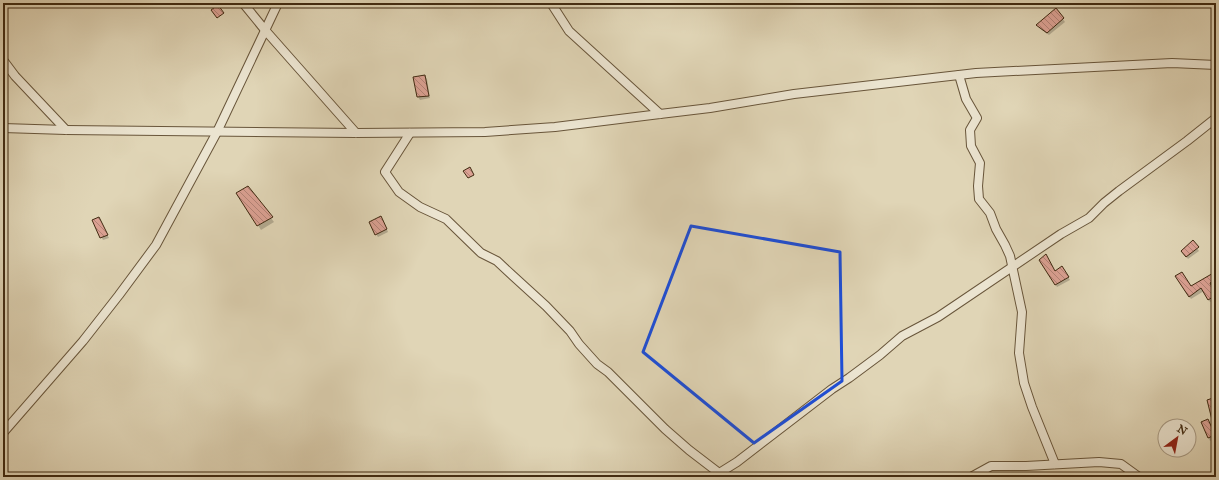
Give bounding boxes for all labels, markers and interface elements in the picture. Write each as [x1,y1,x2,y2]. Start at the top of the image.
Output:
north arrow [1157,418,1197,458]
text: N [1175,422,1190,438]

